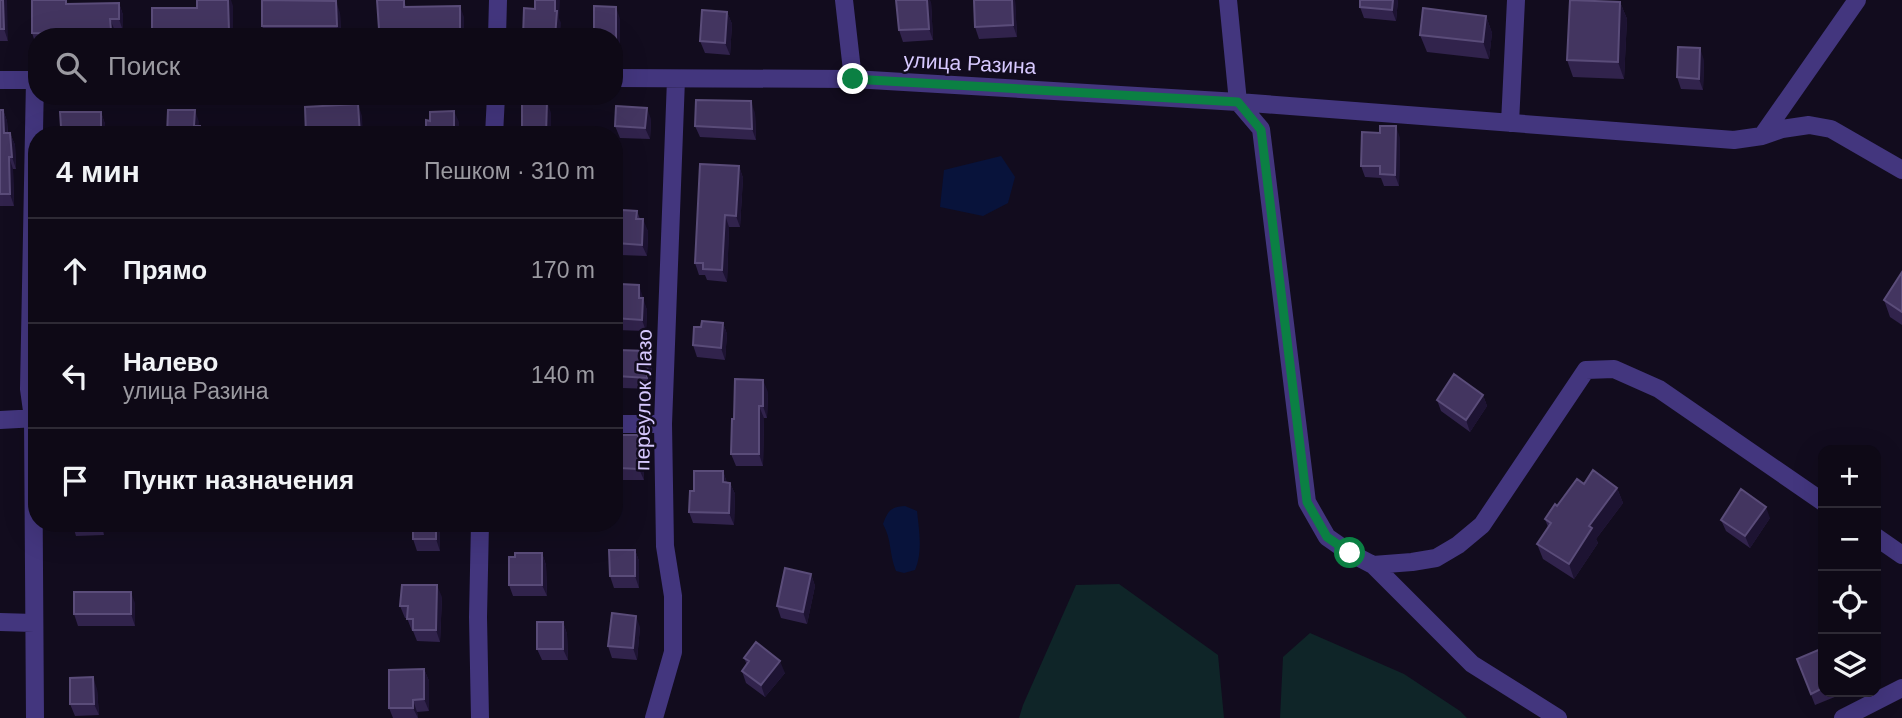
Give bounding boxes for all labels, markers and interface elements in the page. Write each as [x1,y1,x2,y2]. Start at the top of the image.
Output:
search box [28,28,623,105]
icon: search [52,48,90,86]
street label: улица Разина [903,48,1037,78]
text: Поиск [108,51,180,81]
route end [837,63,868,94]
text: 4 мин [56,155,140,188]
text: Пешком · 310 m [424,158,595,184]
icon: ahead [56,252,94,290]
text: Прямо [123,255,207,285]
text: 170 m [531,257,595,283]
street label: переулок Лазо [630,329,656,471]
text: Налево [123,347,218,377]
icon: left [56,357,94,395]
text: 140 m [531,362,595,388]
text: улица Разина [123,378,269,404]
map controls [1818,445,1881,697]
button: + [1818,445,1881,508]
icon: arrive [56,462,94,500]
text: Пункт назначения [123,465,354,495]
button: − [1818,508,1881,571]
route start [1334,537,1365,568]
button: locate [1818,571,1881,634]
button: layers [1818,634,1881,697]

